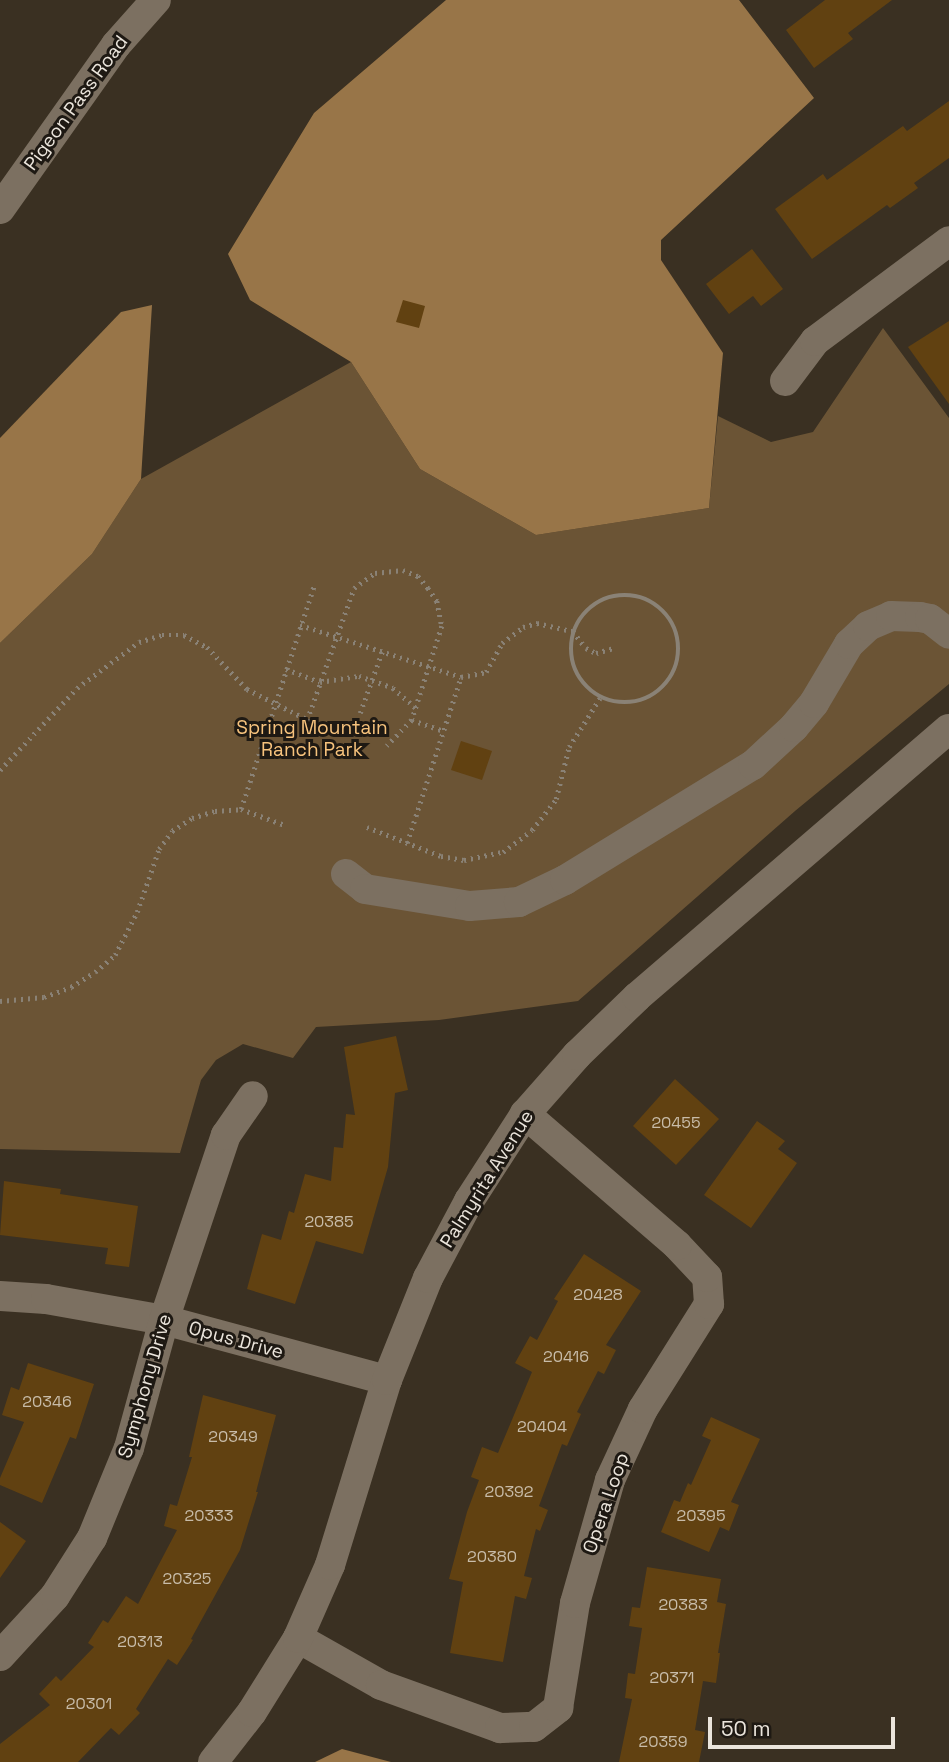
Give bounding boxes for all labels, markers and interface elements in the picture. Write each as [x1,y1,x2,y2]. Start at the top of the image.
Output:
street label: Pigeon Pass Road [19,31,133,175]
park label: Spring Mountain Ranch Park [236,717,388,761]
street label: Palmyrita Avenue [435,1106,539,1252]
house number: 20455 [651,1113,701,1133]
house number: 20385 [304,1212,354,1232]
house number: 20428 [573,1285,623,1305]
street label: Symphony Drive [114,1311,176,1461]
street label: Opus Drive [186,1316,286,1364]
house number: 20416 [543,1347,589,1367]
house number: 20346 [22,1392,72,1412]
house number: 20404 [517,1417,567,1437]
house number: 20349 [208,1427,258,1447]
street label: Opera Loop [578,1450,634,1556]
house number: 20392 [484,1482,534,1502]
house number: 20333 [185,1506,233,1526]
house number: 20395 [677,1506,725,1526]
house number: 20380 [467,1547,517,1567]
house number: 20325 [163,1569,211,1589]
house number: 20383 [658,1595,708,1615]
house number: 20313 [117,1632,163,1652]
house number: 20371 [649,1668,695,1688]
house number: 20301 [66,1694,112,1714]
scale bar [711,1702,898,1746]
text: 50 m [721,1715,771,1742]
house number: 20359 [639,1732,687,1752]

